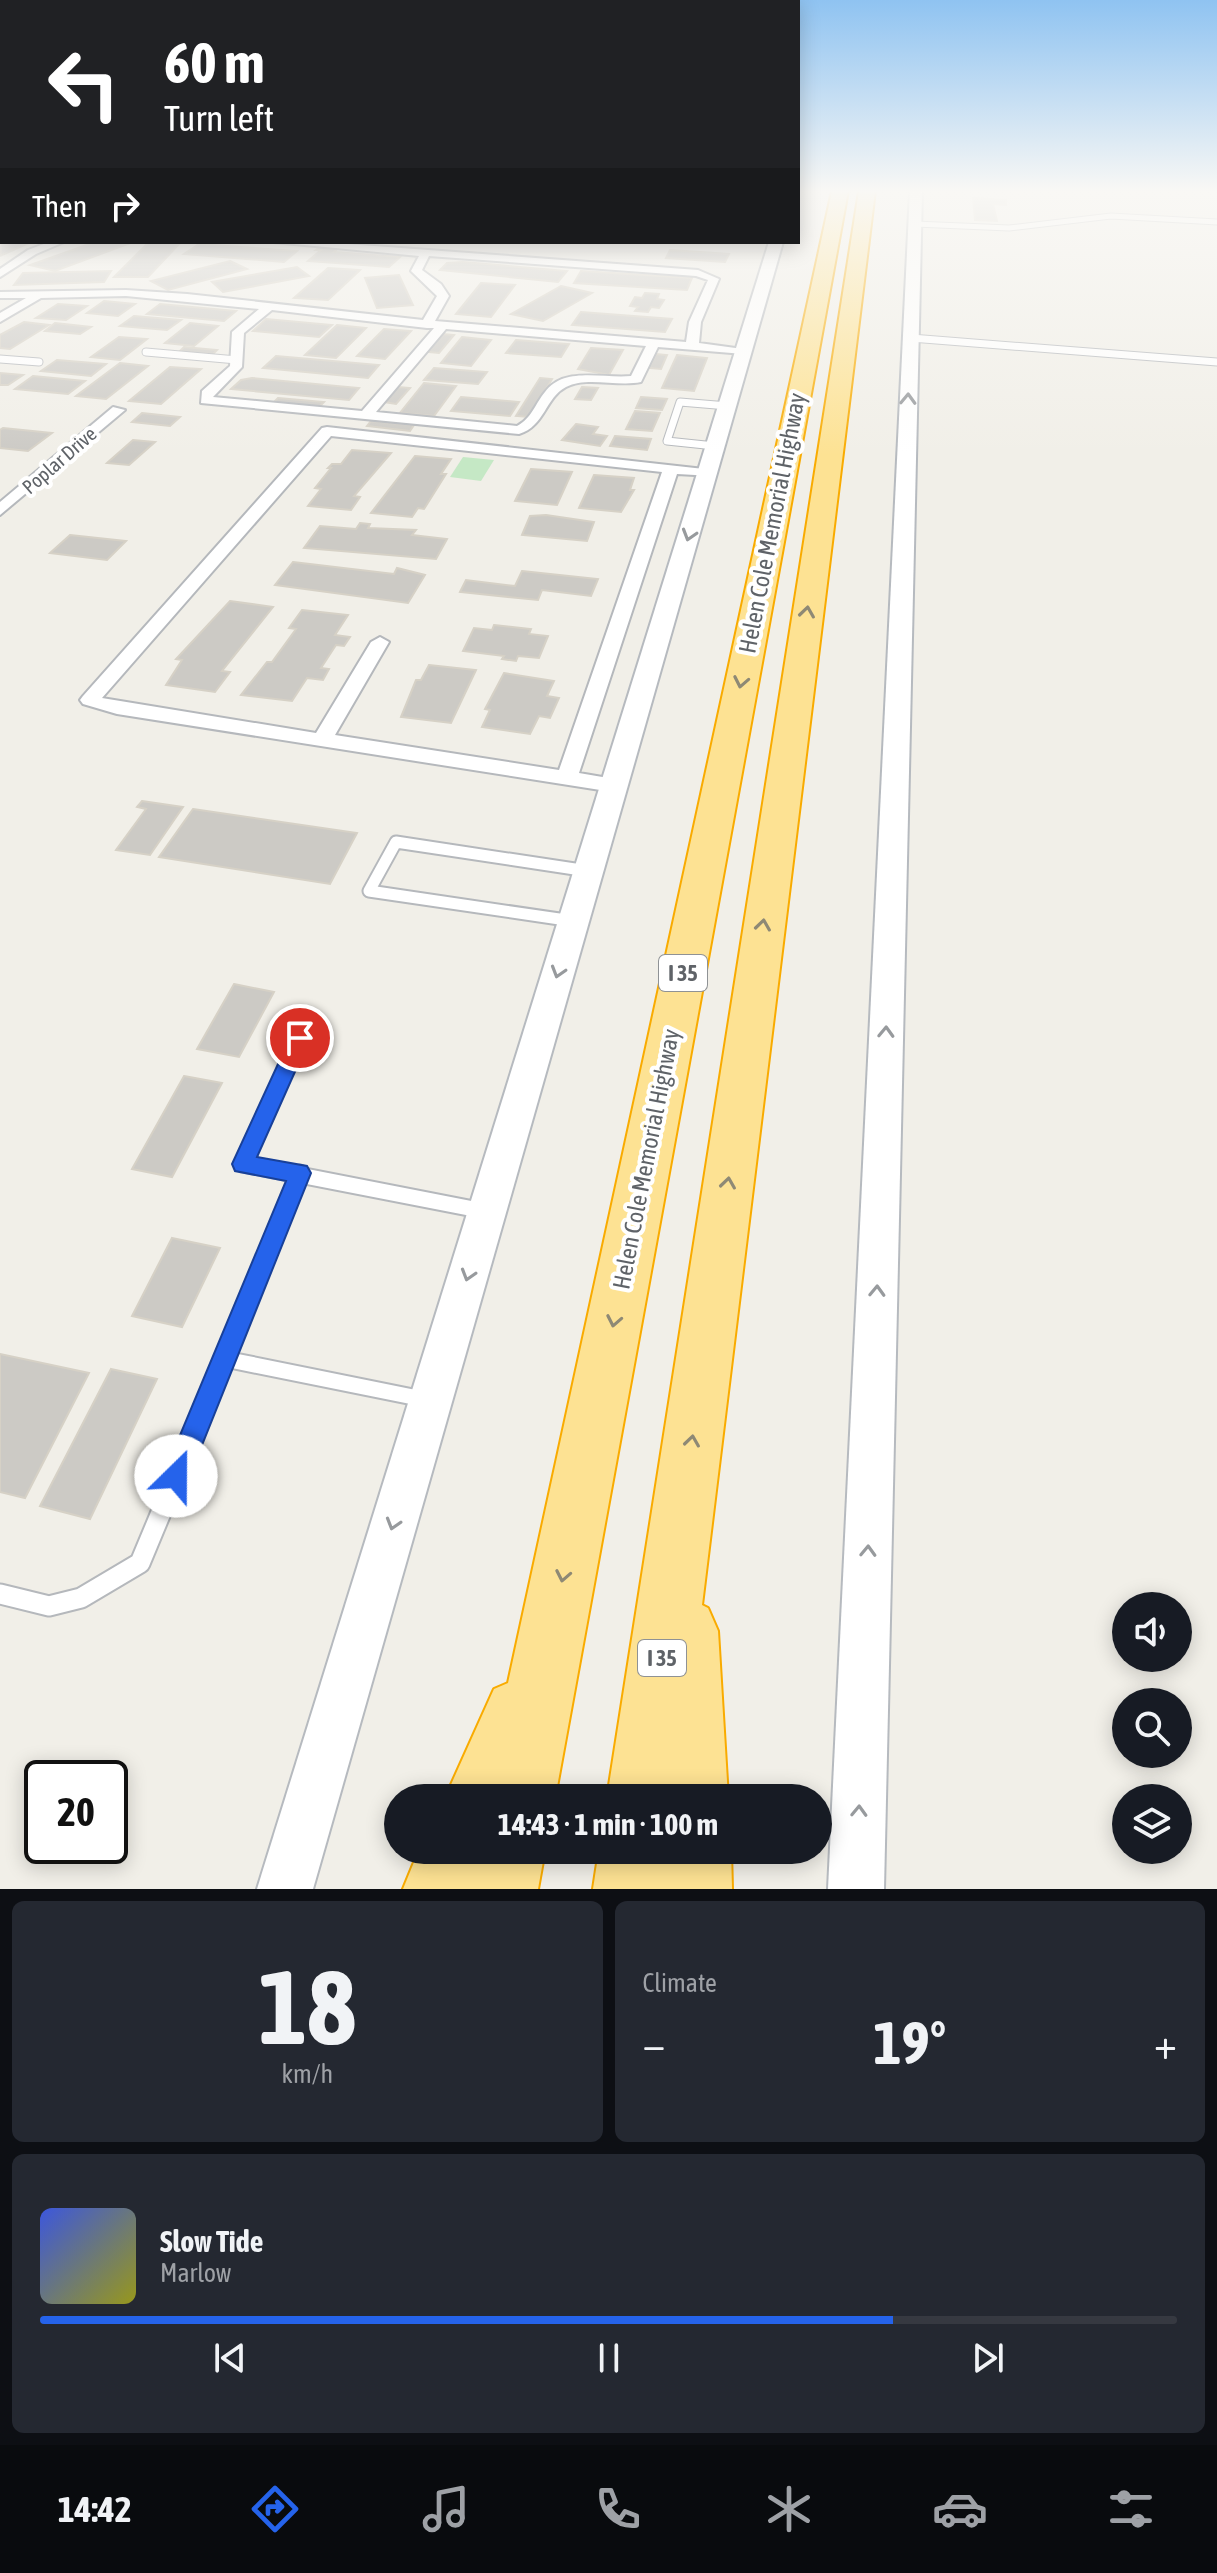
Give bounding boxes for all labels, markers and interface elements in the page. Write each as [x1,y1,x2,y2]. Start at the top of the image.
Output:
text: 60 m [164,31,265,95]
icon: left [32,32,136,136]
text: Turn left [164,97,274,139]
icon: right [103,184,147,228]
text: Then [32,189,87,223]
street label: Helen Cole Memorial Highway [733,390,811,655]
one-way arrow [900,392,917,405]
street label: Poplar Drive [17,422,101,498]
one-way arrow [682,528,698,542]
one-way arrow [798,606,815,619]
one-way arrow [733,675,750,688]
one-way arrow [754,919,771,932]
road number: I 35 [659,955,707,991]
one-way arrow [551,965,567,979]
pin [266,1004,334,1072]
icon: arrive [278,1016,322,1060]
one-way arrow [878,1025,895,1038]
street label: Helen Cole Memorial Highway [607,1026,685,1291]
one-way arrow [719,1176,736,1190]
one-way arrow [461,1268,477,1281]
one-way arrow [869,1284,886,1297]
one-way arrow [606,1315,623,1328]
position arrow [134,1434,218,1518]
one-way arrow [683,1434,700,1447]
one-way arrow [386,1517,402,1531]
one-way arrow [860,1544,877,1557]
one-way arrow [555,1569,572,1583]
map controls [1112,1592,1192,1864]
button: sound [1112,1592,1192,1672]
road number: I 35 [638,1640,686,1676]
button: search [1112,1688,1192,1768]
speed limit sign: 20 [24,1760,128,1864]
button: layers [1112,1784,1192,1864]
one-way arrow [851,1804,868,1817]
text: 14:43 · 1 min · 100 m [498,1807,718,1841]
text: 18 [258,1947,356,2066]
text: Climate [643,1968,717,1998]
text: 19° [873,2008,946,2077]
text: − [643,2018,665,2068]
text: + [1154,2018,1177,2068]
text: km/h [281,2059,333,2089]
text: Slow Tide [160,2224,263,2258]
text: Marlow [160,2258,231,2288]
icon: previous [208,2336,252,2380]
icon: pause [587,2336,631,2380]
icon: next [966,2336,1010,2380]
icon: directions [247,2481,303,2537]
icon: music [418,2481,474,2537]
icon: phone [590,2481,646,2537]
icon: climate [761,2481,817,2537]
icon: car [932,2481,988,2537]
icon: filters [1103,2481,1159,2537]
text: 14:42 [58,2488,132,2530]

